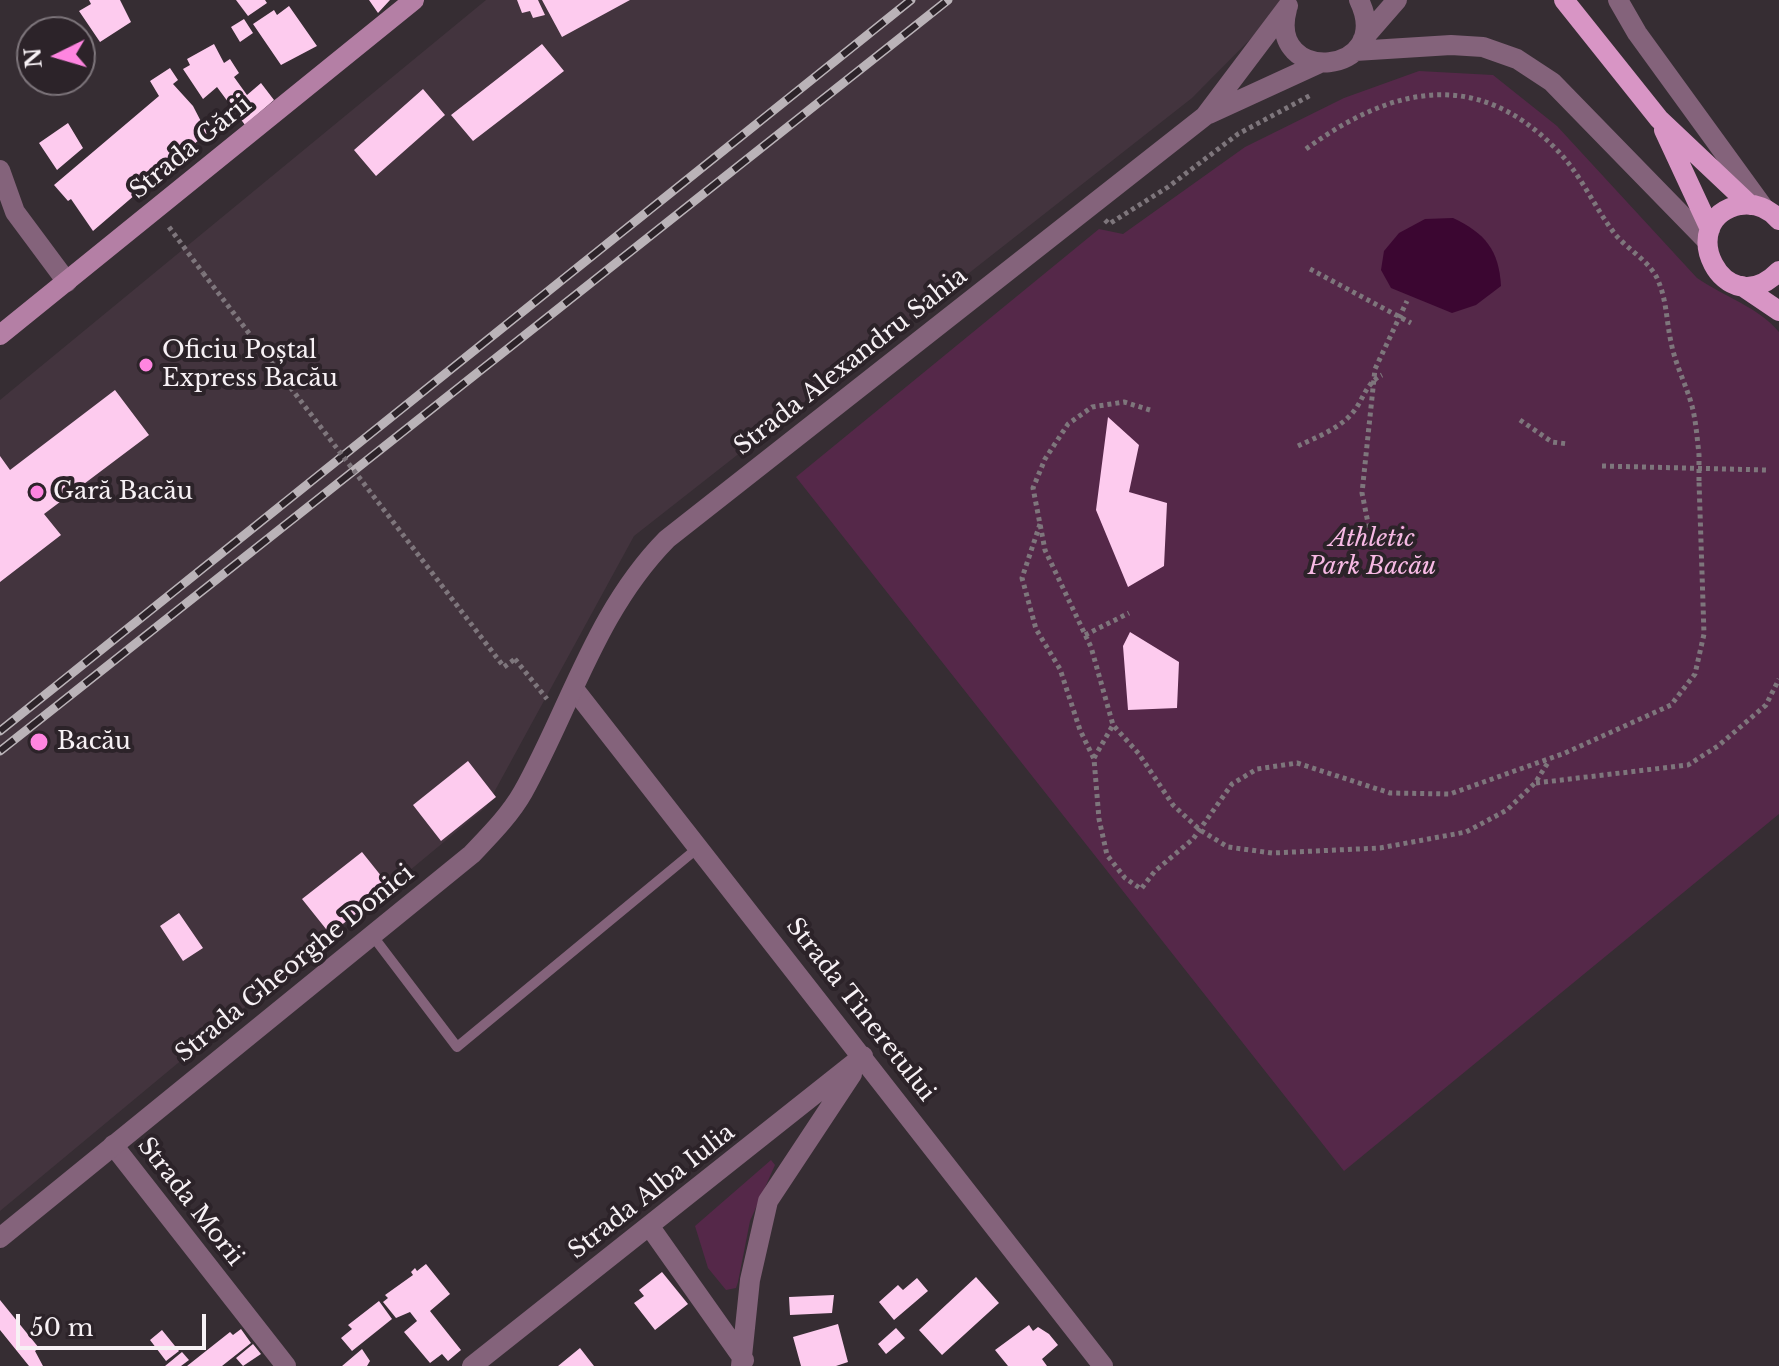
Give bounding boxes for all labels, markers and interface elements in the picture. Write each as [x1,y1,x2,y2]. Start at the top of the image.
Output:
north arrow [16,16,96,96]
text: N [19,46,48,69]
street label: Strada Gării [125,90,257,206]
street label: Strada Alexandru Sahia [729,262,973,462]
place label: Oficiu Poștal Express Bacău [162,337,338,393]
marker: Oficiu Poștal Express Bacău [137,356,155,374]
place label: Gară Bacău [53,478,193,506]
marker: Gară Bacău [28,483,46,501]
park label: Athletic Park Bacău [1308,525,1436,581]
place label: Bacău [57,728,131,756]
marker: Bacău [28,731,50,753]
street label: Strada Gheorghe Donici [170,859,420,1069]
street label: Strada Tineretului [779,913,941,1107]
street label: Strada Alba Iulia [563,1118,741,1266]
street label: Strada Morii [131,1132,249,1272]
scale bar [20,1298,210,1348]
text: 50 m [30,1313,93,1342]

